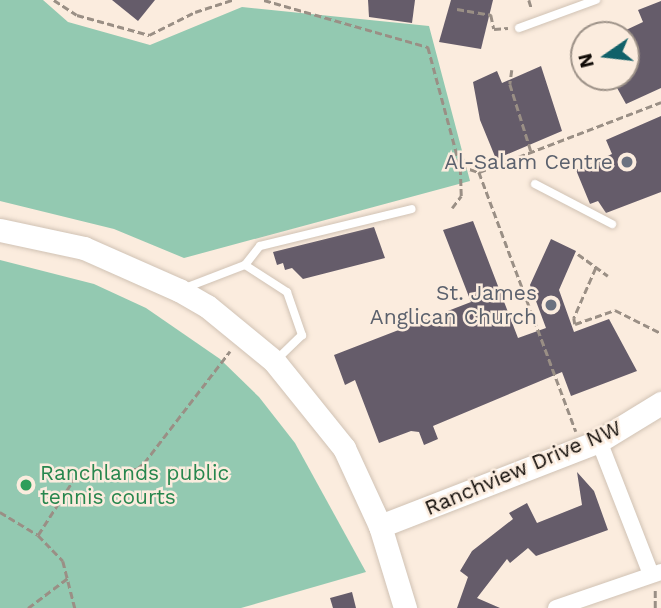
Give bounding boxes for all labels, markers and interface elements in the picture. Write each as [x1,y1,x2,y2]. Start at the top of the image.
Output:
north arrow [570,21,640,91]
text: N [573,51,599,70]
place label: Al-Salam Centre [444,149,613,175]
marker: Al-Salam Centre [619,154,635,170]
place label: St. James Anglican Church [370,280,537,330]
marker: St. James Anglican Church [543,297,559,313]
street label: Ranchview Drive NW [421,415,625,521]
place label: Ranchlands public tennis courts [40,460,229,510]
marker: Ranchlands public tennis courts [18,477,34,493]

